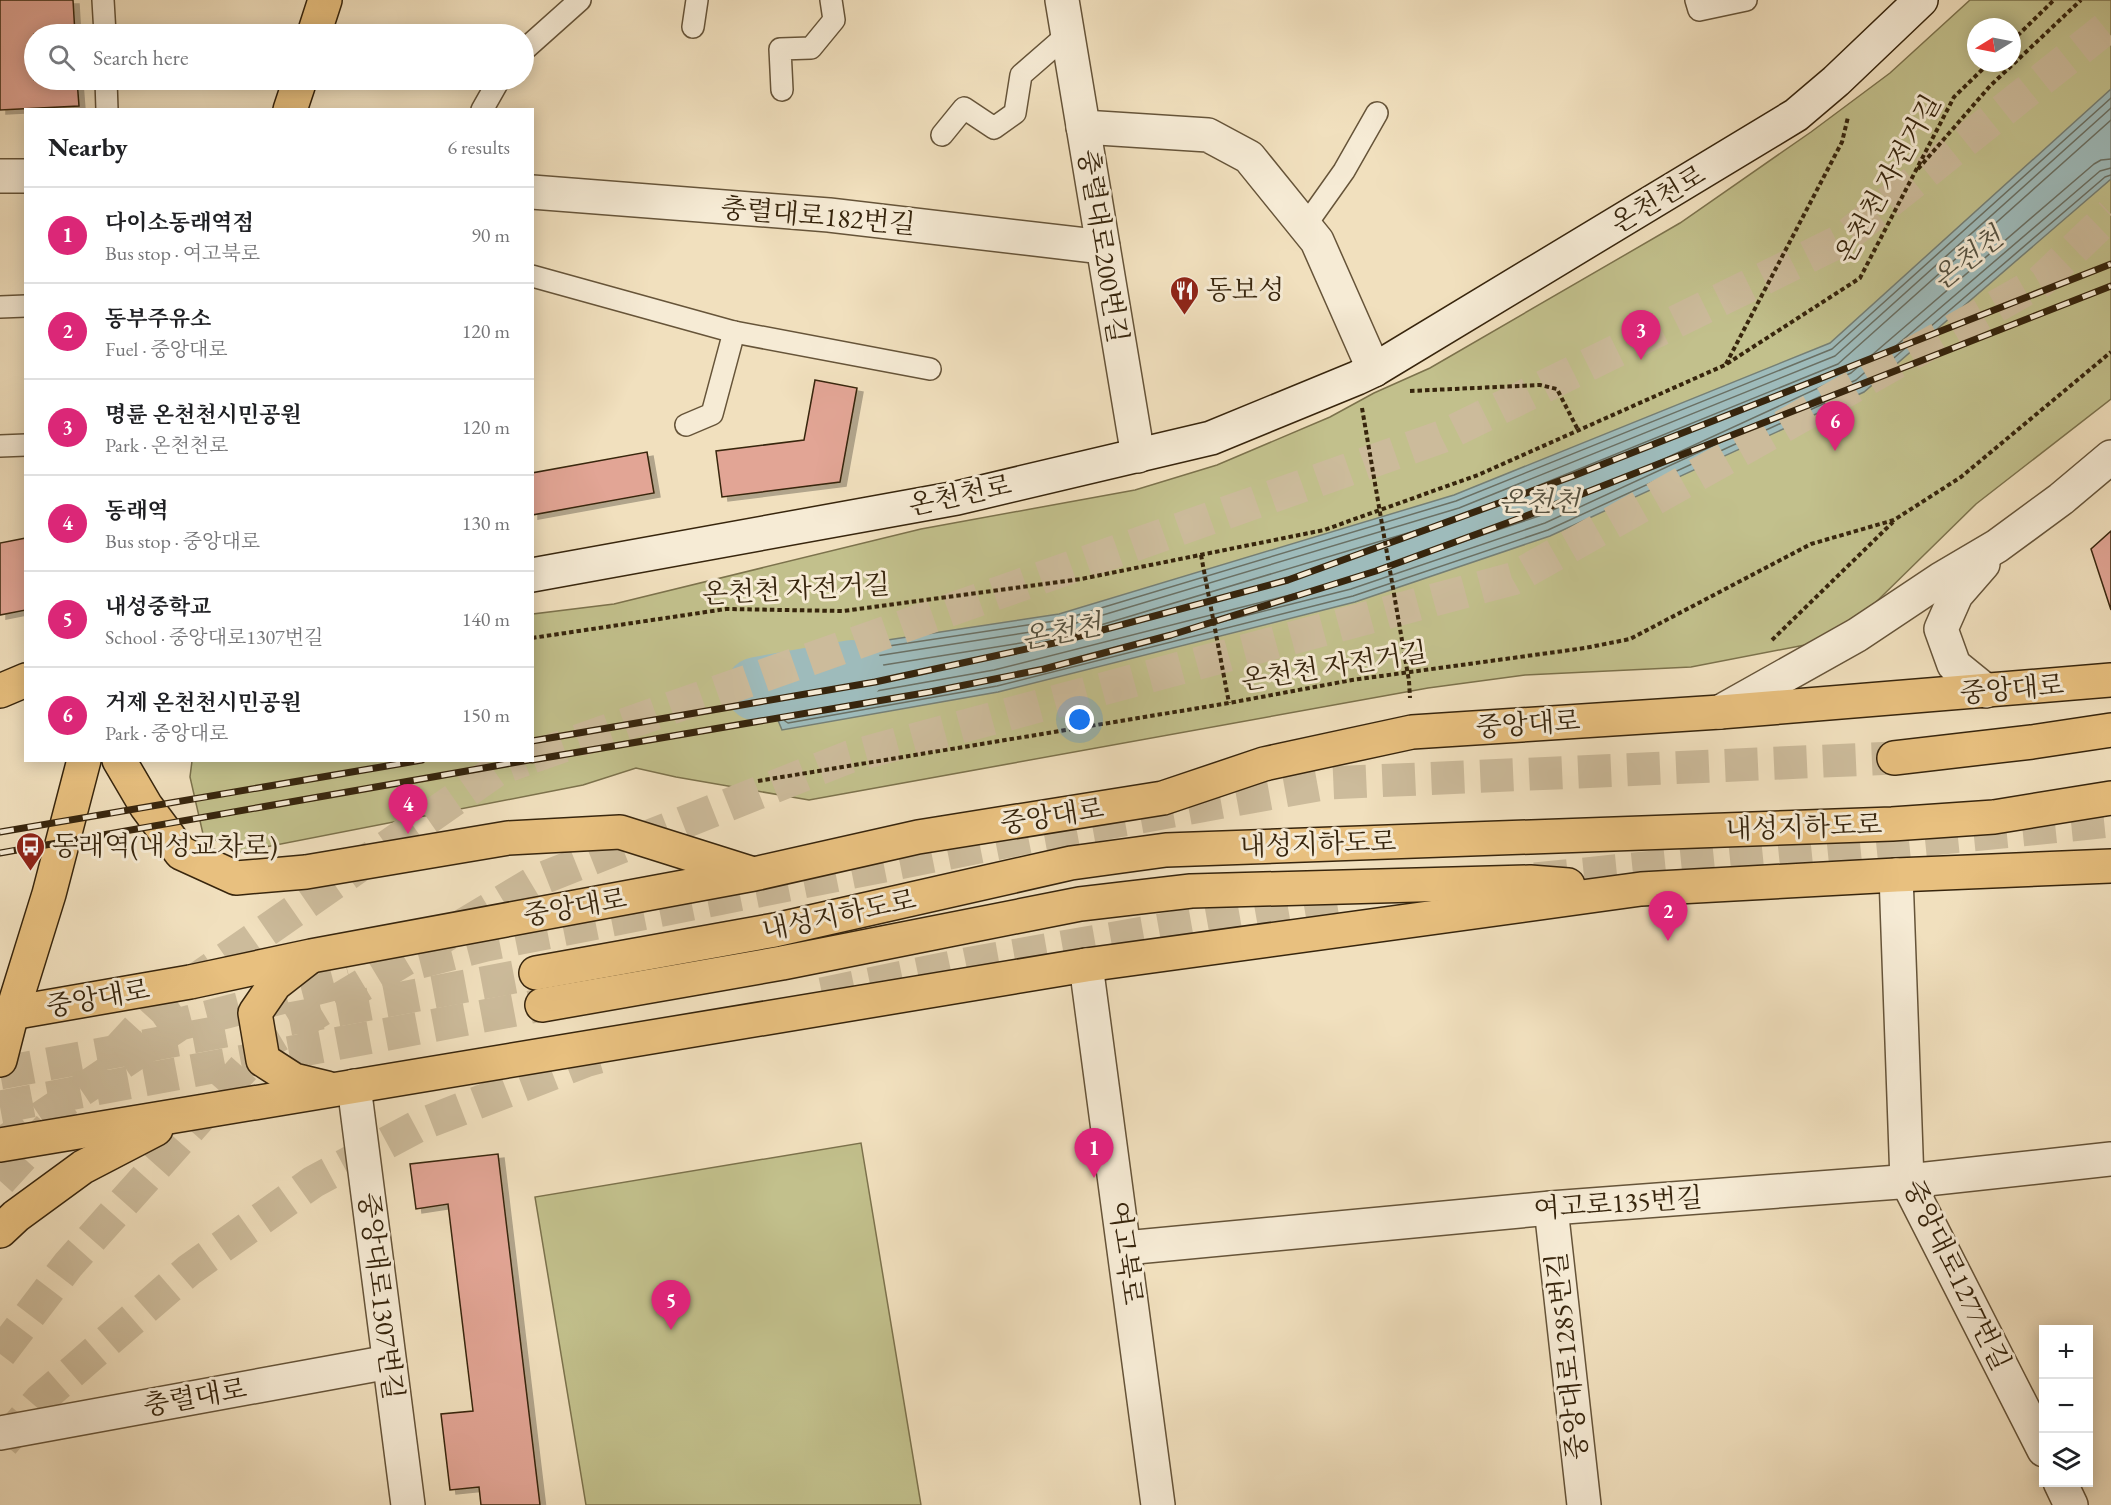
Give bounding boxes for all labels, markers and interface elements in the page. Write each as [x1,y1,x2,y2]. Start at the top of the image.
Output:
north arrow [1967,18,2021,72]
search box [24,24,534,90]
icon: search [45,41,78,74]
text: Search here [93,43,188,72]
street label: 온천천 자전거길 [1827,88,1948,269]
text: Nearby [48,130,128,164]
text: 6 results [447,134,510,160]
street label: 충렬대로200번길 [1071,147,1136,345]
street label: 온천천로 [1604,157,1711,240]
street label: 충렬대로182번길 [719,190,917,241]
text: 다이소동래역점 [105,208,254,237]
water label: 온천천 [1924,218,2012,297]
text: 1 [62,222,73,248]
text: 90 m [471,222,510,248]
text: Bus stop · 여고북로 [105,240,260,266]
place label: 동보성 [1206,272,1284,307]
restaurant icon: 동보성 [1169,274,1201,316]
text: 동부주유소 [105,304,211,333]
pin: 3 [1622,310,1660,360]
text: 2 [62,318,73,344]
text: 120 m [462,318,510,344]
text: Fuel · 중앙대로 [105,336,228,362]
text: 명륜 온천천시민공원 [105,400,301,429]
pin: 6 [1816,402,1854,451]
text: 3 [62,414,73,440]
text: 120 m [462,414,510,440]
text: Park · 온천천로 [105,432,228,458]
street label: 온천천로 [905,467,1015,522]
water label: 온천천 [1498,483,1582,519]
text: 동래역 [105,496,169,525]
text: 4 [62,510,73,536]
text: 130 m [462,510,510,536]
text: Bus stop · 중앙대로 [105,528,260,554]
street label: 온천천 자전거길 [701,566,891,611]
text: 내성중학교 [105,592,211,621]
water label: 온천천 [1018,605,1106,656]
text: 5 [62,606,73,632]
text: 140 m [462,606,510,632]
text: School · 중앙대로1307번길 [105,624,323,650]
street label: 온천천 자전거길 [1238,634,1429,697]
street label: 중앙대로 [1958,667,2065,710]
text: 거제 온천천시민공원 [105,688,301,717]
text: 6 [62,702,73,728]
text: 150 m [462,702,510,728]
street label: 중앙대로 [1475,702,1581,745]
your location [1065,705,1094,734]
text: Park · 중앙대로 [105,720,228,746]
pin: 4 [388,784,428,834]
street label: 중앙대로 [998,790,1106,841]
street label: 내성지하도로 [1725,806,1883,847]
street label: 내성지하도로 [1239,823,1397,864]
place label: 동래역(내성교차로) [52,828,278,863]
bus stop icon: 동래역(내성교차로) [15,830,47,872]
street label: 중앙대로 [521,880,629,933]
street label: 내성지하도로 [759,881,919,948]
pin: 2 [1648,892,1688,941]
street label: 중앙대로 [44,971,152,1024]
pin: 1 [1074,1128,1114,1178]
street label: 중앙대로1277번길 [1896,1173,2019,1376]
street label: 여고로135번길 [1532,1179,1704,1226]
street label: 중앙대로1307번길 [351,1190,412,1401]
street label: 여고북로 [1102,1199,1151,1307]
street label: 중앙대로1285번길 [1538,1251,1595,1461]
pin: 5 [652,1280,690,1330]
map controls [2039,1325,2093,1487]
button: + [2039,1325,2093,1379]
street label: 충렬대로 [141,1370,249,1423]
button: − [2039,1379,2093,1433]
button: layers [2039,1433,2093,1487]

